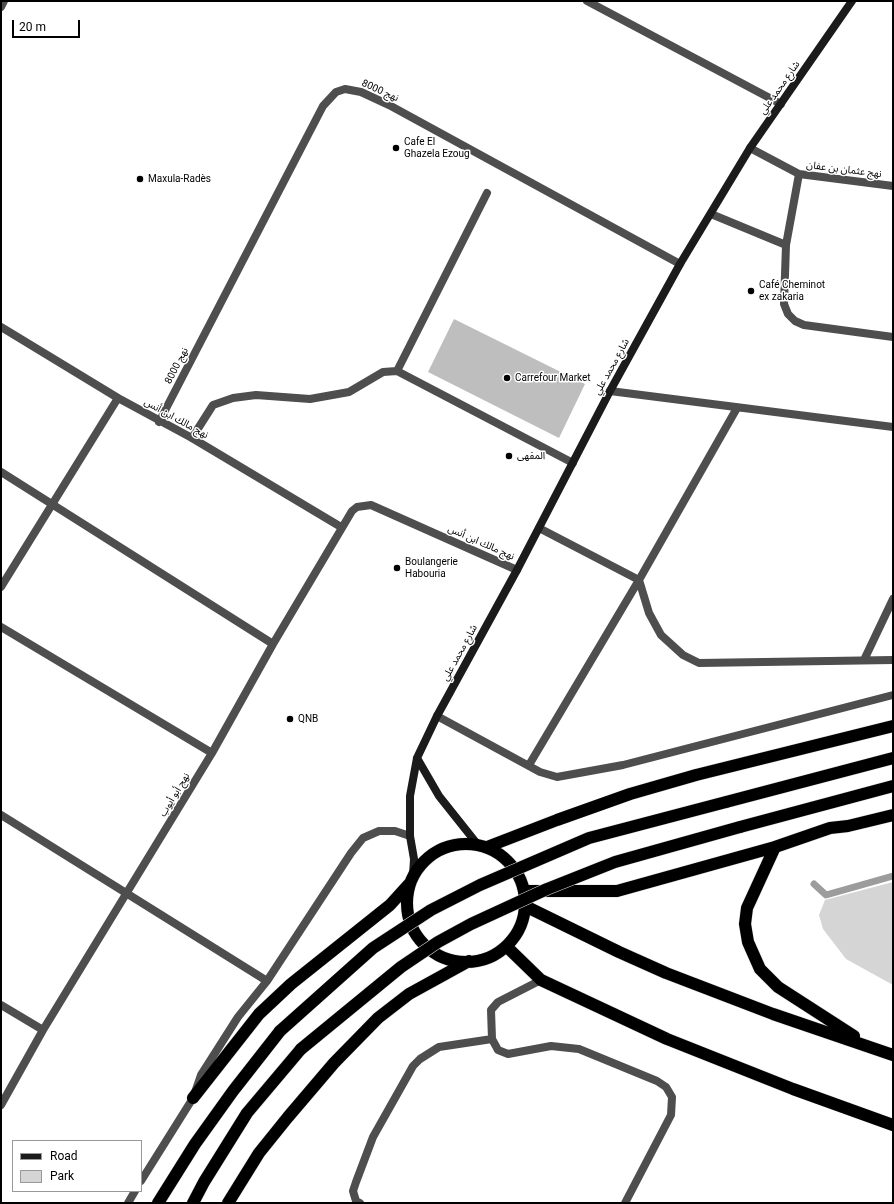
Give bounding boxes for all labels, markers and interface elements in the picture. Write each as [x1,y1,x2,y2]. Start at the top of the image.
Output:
scale bar [14,12,82,38]
text: 20 m [19,20,46,34]
street label: شارع محمد علي [757,59,803,117]
street label: نهج 8000 [360,78,400,104]
place label: Cafe El Ghazela Ezoug [404,136,470,160]
marker: Cafe El Ghazela Ezoug [391,143,401,153]
street label: نهج عثمان بن عفان [806,159,882,181]
place label: Maxula-Radès [148,173,211,185]
marker: Maxula-Radès [135,174,145,184]
place label: Café Cheminot ex zakaria [759,279,825,302]
marker: Café Cheminot ex zakaria [746,286,756,296]
street label: شارع محمد علي [592,337,632,397]
street label: نهج 8000 [163,346,191,386]
place label: Carrefour Market [515,372,591,384]
marker: Carrefour Market [502,373,512,383]
street label: نهج مالك ابن أنس [142,396,210,442]
place label: المقهى [517,450,545,462]
marker: المقهى [504,451,514,461]
street label: نهج مالك ابن أنس [446,523,516,563]
place label: Boulangerie Habouria [405,556,458,580]
marker: Boulangerie Habouria [392,563,402,573]
street label: شارع محمد علي [440,623,480,683]
place label: QNB [298,713,318,725]
marker: QNB [285,714,295,724]
street label: نهج أبو أيوب [157,771,193,819]
legend [12,1140,142,1192]
text: Road [50,1149,78,1163]
text: Park [50,1169,74,1183]

